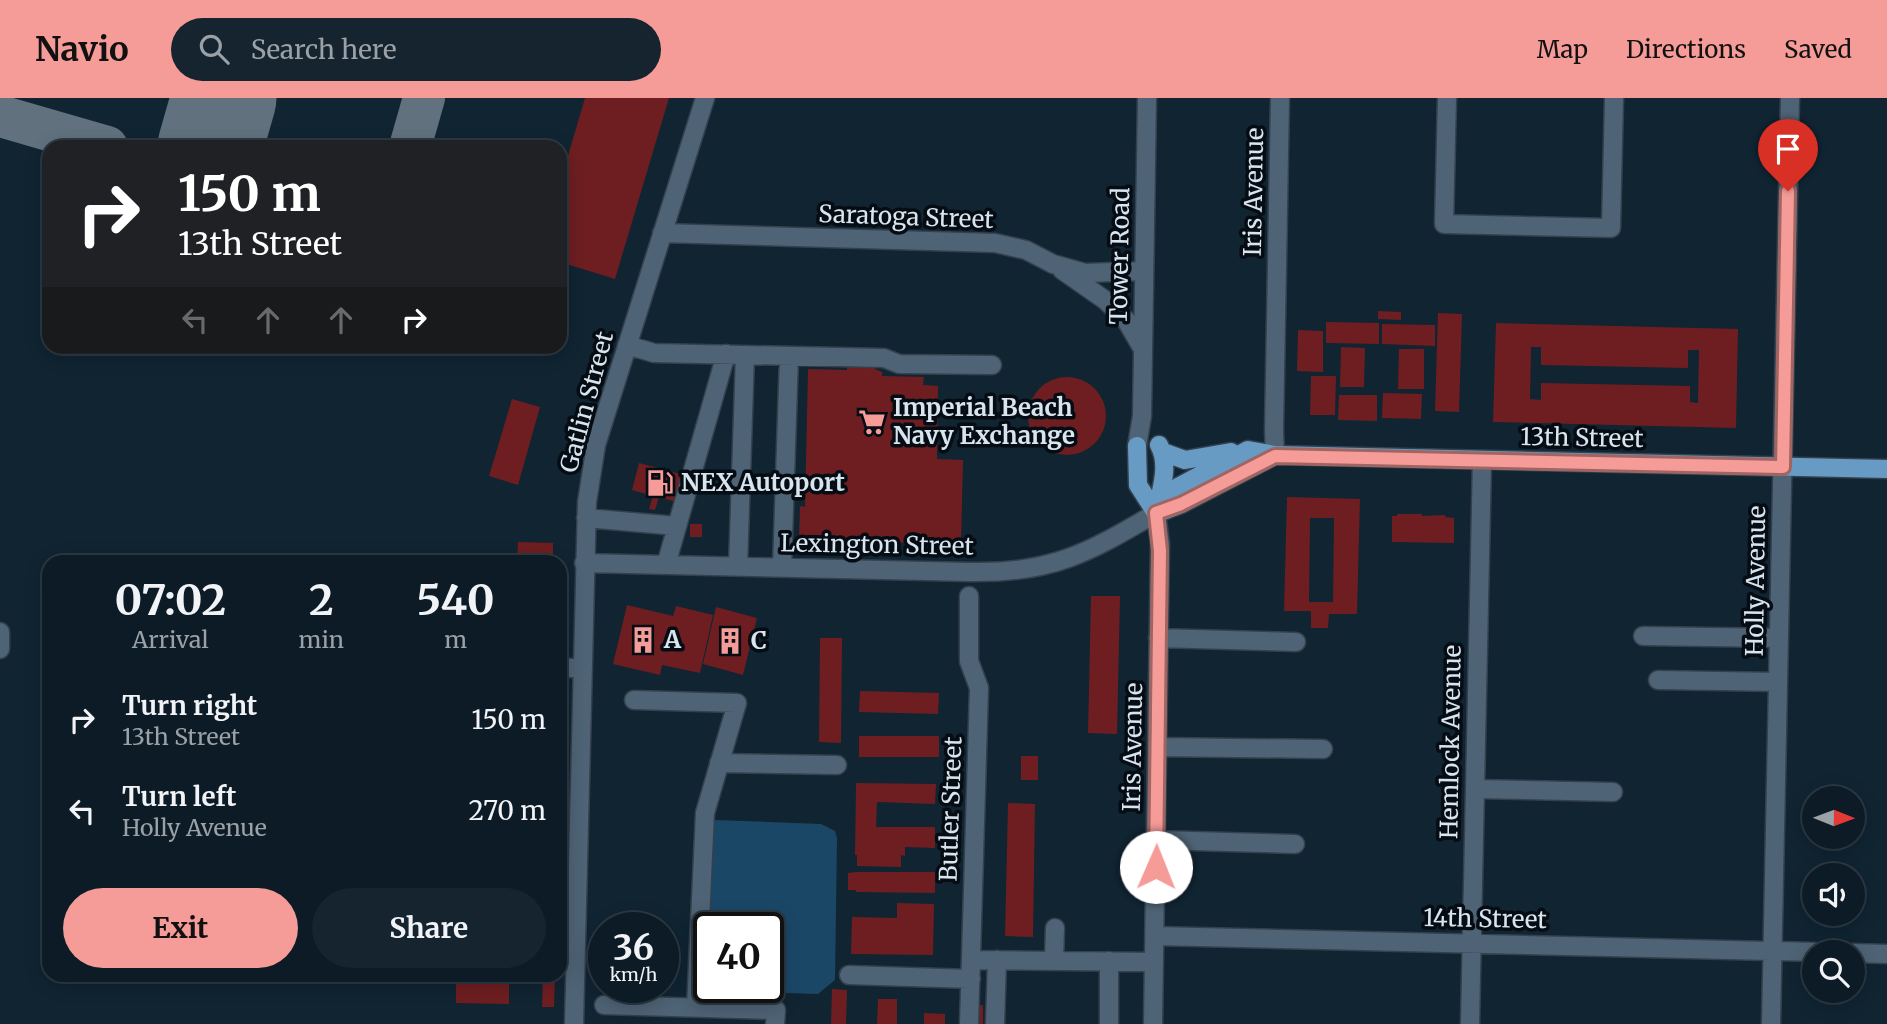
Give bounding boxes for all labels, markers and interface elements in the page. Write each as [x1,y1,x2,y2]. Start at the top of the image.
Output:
search box [171,18,661,81]
text: Navio [35,29,129,70]
icon: search [195,30,233,68]
text: Search here [251,33,396,66]
text: Map [1537,34,1588,65]
text: Directions [1626,34,1746,65]
text: Saved [1784,34,1852,65]
pin [1758,119,1818,191]
street label: Iris Avenue [1237,127,1270,257]
icon: arrive [1769,130,1807,168]
text: 150 m [178,163,321,224]
icon: right [63,168,154,259]
street label: Tower Road [1103,187,1136,325]
street label: Saratoga Street [818,198,995,235]
text: 13th Street [178,224,342,264]
icon: left [176,301,214,339]
icon: ahead [249,301,287,339]
icon: ahead [322,301,360,339]
icon: right [395,301,433,339]
street label: Gatlin Street [553,327,620,476]
place label: Imperial Beach Navy Exchange [893,392,1075,451]
supermarket icon: Imperial Beach Navy Exchange [857,407,887,437]
street label: 13th Street [1520,421,1644,454]
place label: NEX Autoport [681,467,845,498]
fuel station icon: NEX Autoport [645,468,675,498]
street label: Holly Avenue [1739,505,1772,657]
street label: Lexington Street [780,527,975,562]
text: 07:02 [115,574,226,626]
text: 2 [309,574,334,626]
text: 540 [417,574,494,626]
place label: A [663,624,682,655]
text: Arrival [132,625,209,654]
text: min [299,625,344,654]
text: m [444,625,467,654]
building icon: A [628,625,658,655]
place label: C [751,625,767,656]
building icon: C [715,626,745,656]
street label: Hemlock Avenue [1433,645,1468,839]
street label: Iris Avenue [1116,682,1149,812]
text: Turn right [122,689,257,722]
icon: right [63,701,101,739]
text: 150 m [472,703,546,736]
text: 13th Street [122,722,240,751]
street label: Butler Street [932,735,969,882]
text: Turn left [122,780,236,813]
north arrow [1802,786,1866,849]
map controls [1802,786,1865,1003]
icon: left [63,792,101,830]
text: 270 m [469,794,546,827]
text: Holly Avenue [122,813,267,842]
position arrow [1119,830,1193,904]
button: sound [1802,863,1865,926]
button: Exit [63,888,298,968]
button: Share [312,888,546,968]
street label: 14th Street [1423,902,1548,935]
speed limit sign: 40 [693,912,784,1003]
text: 36 [613,926,654,970]
button: search [1802,940,1865,1003]
text: km/h [610,963,657,986]

